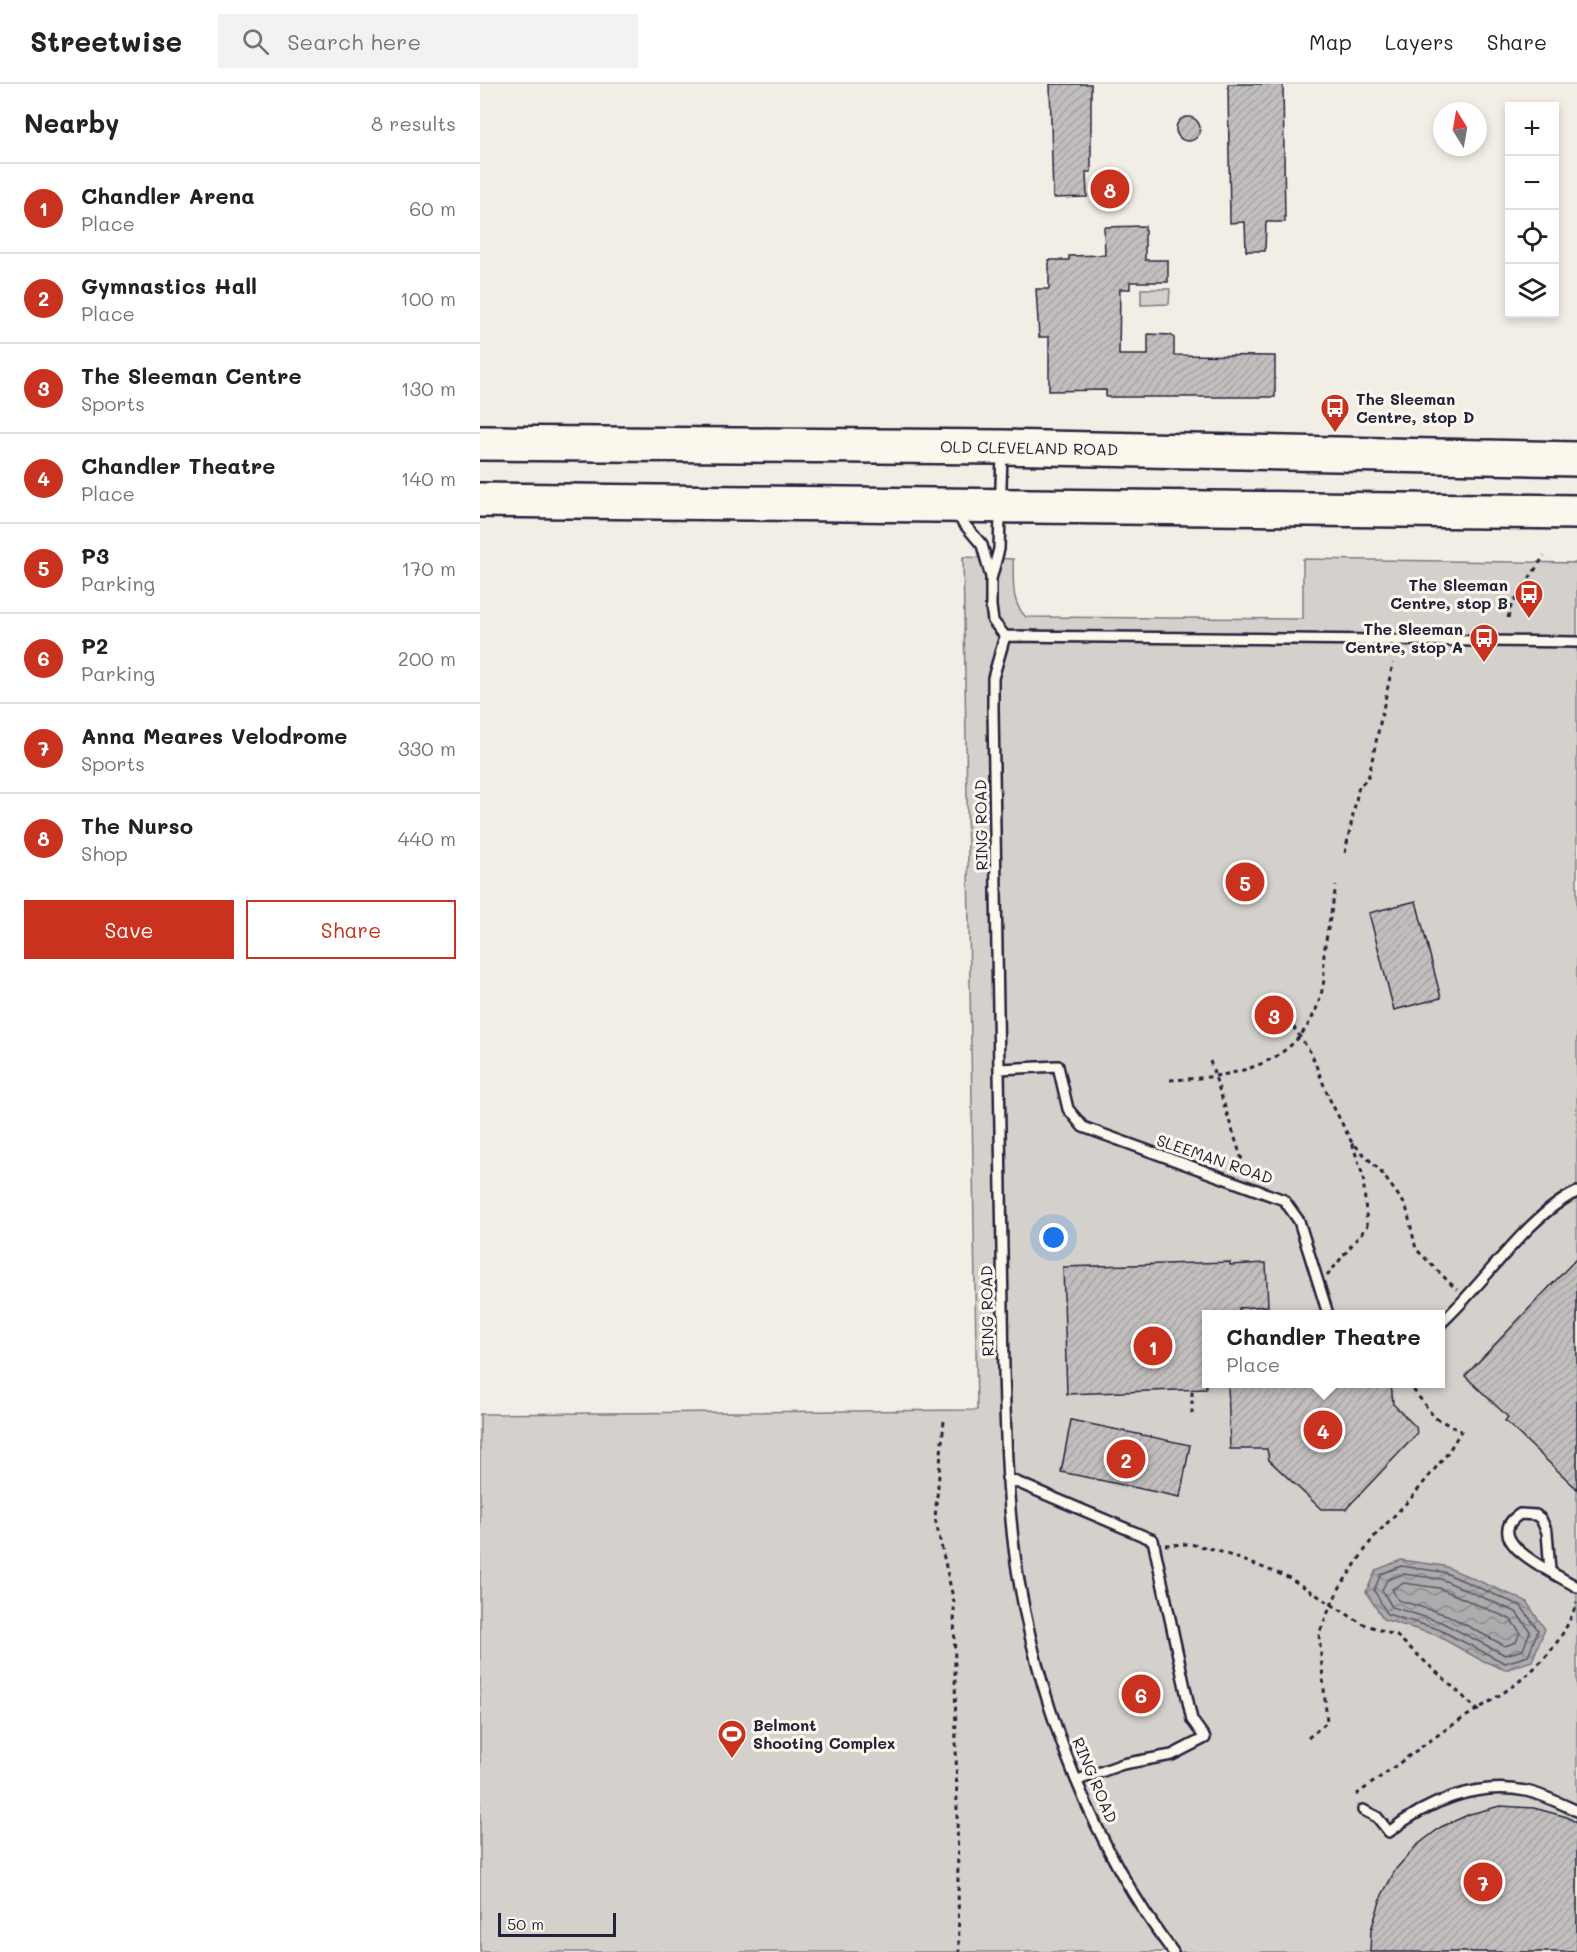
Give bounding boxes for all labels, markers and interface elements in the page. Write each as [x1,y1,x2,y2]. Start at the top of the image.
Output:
search box [218,14,638,68]
text: Streetwise [30,23,182,59]
icon: search [239,25,272,58]
text: Search here [287,27,421,56]
text: Map [1309,28,1352,55]
text: Layers [1385,28,1454,55]
text: Share [1487,28,1547,55]
north arrow [1433,102,1487,156]
map controls [1505,102,1559,318]
button: + [1505,102,1559,156]
text: Nearby [24,106,119,140]
text: 8 results [371,110,456,136]
button: − [1505,156,1559,210]
pin: 8 [1090,166,1130,212]
text: Chandler Arena [81,181,255,210]
text: 1 [39,195,48,221]
text: 60 m [409,195,456,221]
text: Place [81,210,135,236]
button: locate [1505,210,1559,264]
button: layers [1505,264,1559,318]
text: Gymnastics Hall [81,271,257,300]
text: 2 [38,285,49,311]
text: 100 m [400,285,456,311]
text: Place [81,300,135,326]
text: The Sleeman Centre [81,361,302,390]
text: 3 [38,375,50,401]
text: 130 m [401,375,456,401]
place label: The Sleeman Centre, stop D [1356,388,1474,427]
text: Sports [81,390,145,416]
bus stop icon: The Sleeman Centre, stop D [1319,392,1351,434]
street label: OLD CLEVELAND ROAD [940,435,1118,460]
text: Chandler Theatre [81,451,275,480]
text: 4 [37,465,50,491]
text: 140 m [401,465,456,491]
text: Place [81,480,135,506]
text: P3 [81,541,109,570]
text: 5 [38,555,49,581]
text: 170 m [401,555,456,581]
text: Parking [81,570,155,596]
place label: The Sleeman Centre, stop B [1390,574,1508,613]
bus stop icon: The Sleeman Centre, stop B [1513,578,1545,620]
place label: The Sleeman Centre, stop A [1345,618,1463,657]
bus stop icon: The Sleeman Centre, stop A [1468,622,1500,664]
text: P2 [81,631,108,660]
text: 6 [37,645,50,671]
text: 200 m [398,645,456,671]
text: Parking [81,660,155,686]
text: Anna Meares Velodrome [81,721,347,750]
text: 7 [38,735,49,761]
text: 330 m [398,735,456,761]
text: Sports [81,750,145,776]
street label: RING ROAD [969,779,992,871]
text: The Nurso [81,811,193,840]
text: 8 [37,825,50,851]
text: 440 m [398,825,456,851]
text: Shop [81,840,128,866]
pin: 5 [1226,860,1264,904]
button: Save [24,900,234,959]
button: Share [246,900,456,959]
pin: 3 [1254,992,1294,1038]
street label: SLEEMAN ROAD [1154,1129,1276,1188]
your location [1039,1223,1068,1252]
street label: RING ROAD [975,1265,998,1357]
popup [1202,1310,1445,1388]
text: Chandler Theatre [1226,1322,1421,1351]
pin: 1 [1134,1324,1172,1368]
text: Place [1226,1351,1280,1377]
pin: 4 [1304,1408,1342,1452]
pin: 2 [1106,1436,1146,1482]
pin: 6 [1122,1672,1160,1716]
place label: Belmont Shooting Complex [753,1714,895,1753]
sports icon: Belmont Shooting Complex [716,1718,748,1760]
street label: RING ROAD [1068,1734,1123,1826]
pin: 7 [1464,1860,1502,1904]
scale bar [498,1910,616,1938]
text: 50 m [507,1913,544,1934]

